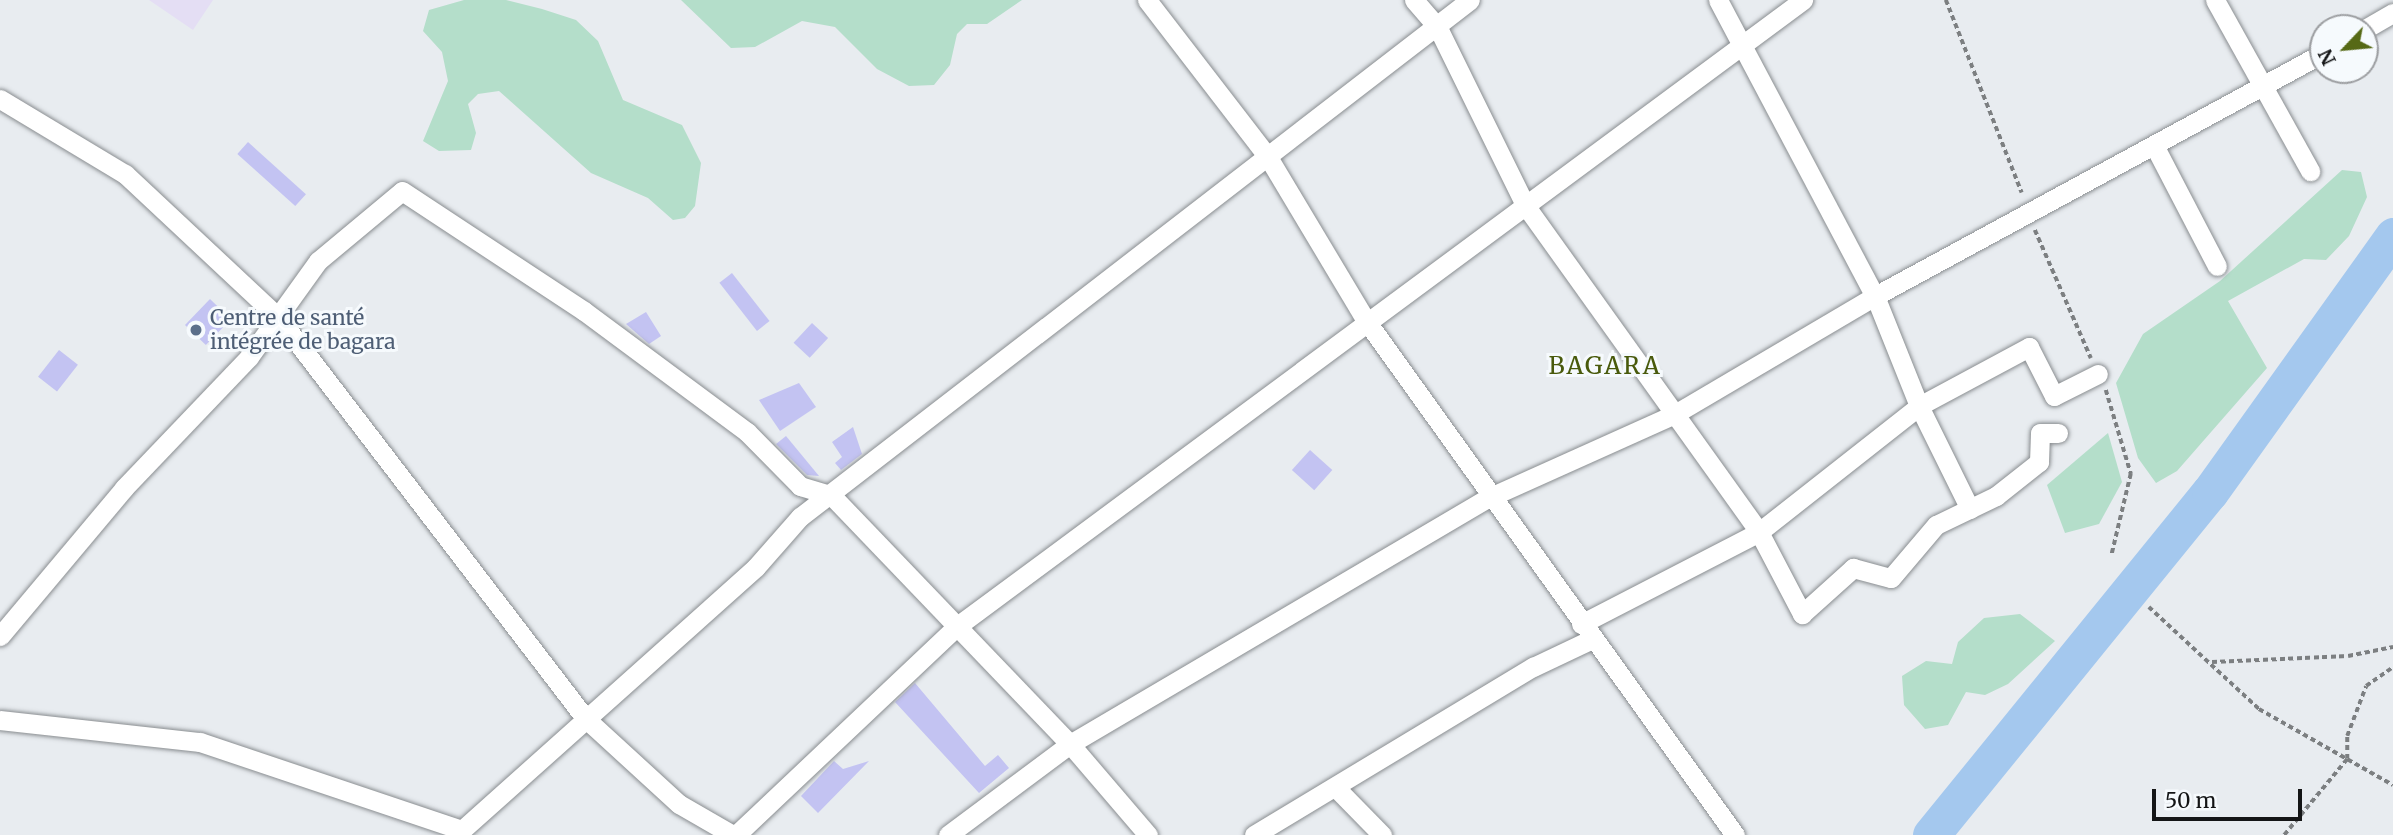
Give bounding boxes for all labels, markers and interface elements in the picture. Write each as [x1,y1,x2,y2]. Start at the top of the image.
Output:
north arrow [2309,14,2379,84]
text: N [2313,45,2341,69]
place label: Centre de santé intégrée de bagara [210,305,396,355]
marker: Centre de santé intégrée de bagara [188,322,204,338]
district label: BAGARA [1549,352,1661,380]
scale bar [2155,776,2306,820]
text: 50 m [2165,787,2216,814]

